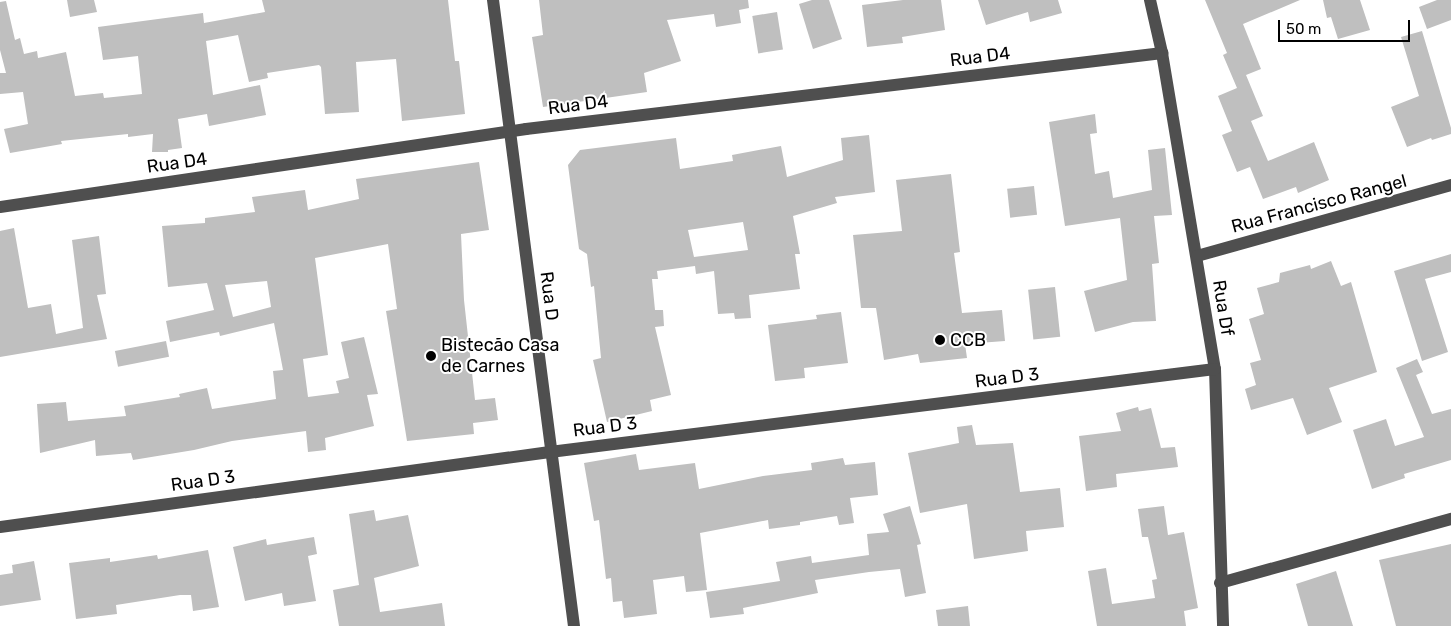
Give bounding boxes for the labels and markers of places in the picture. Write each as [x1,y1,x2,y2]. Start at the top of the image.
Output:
place label: CCB [950,329,986,351]
marker: CCB [934,334,946,346]
place label: Bistecão Casa de Carnes [441,335,559,378]
marker: Bistecão Casa de Carnes [425,350,437,362]

